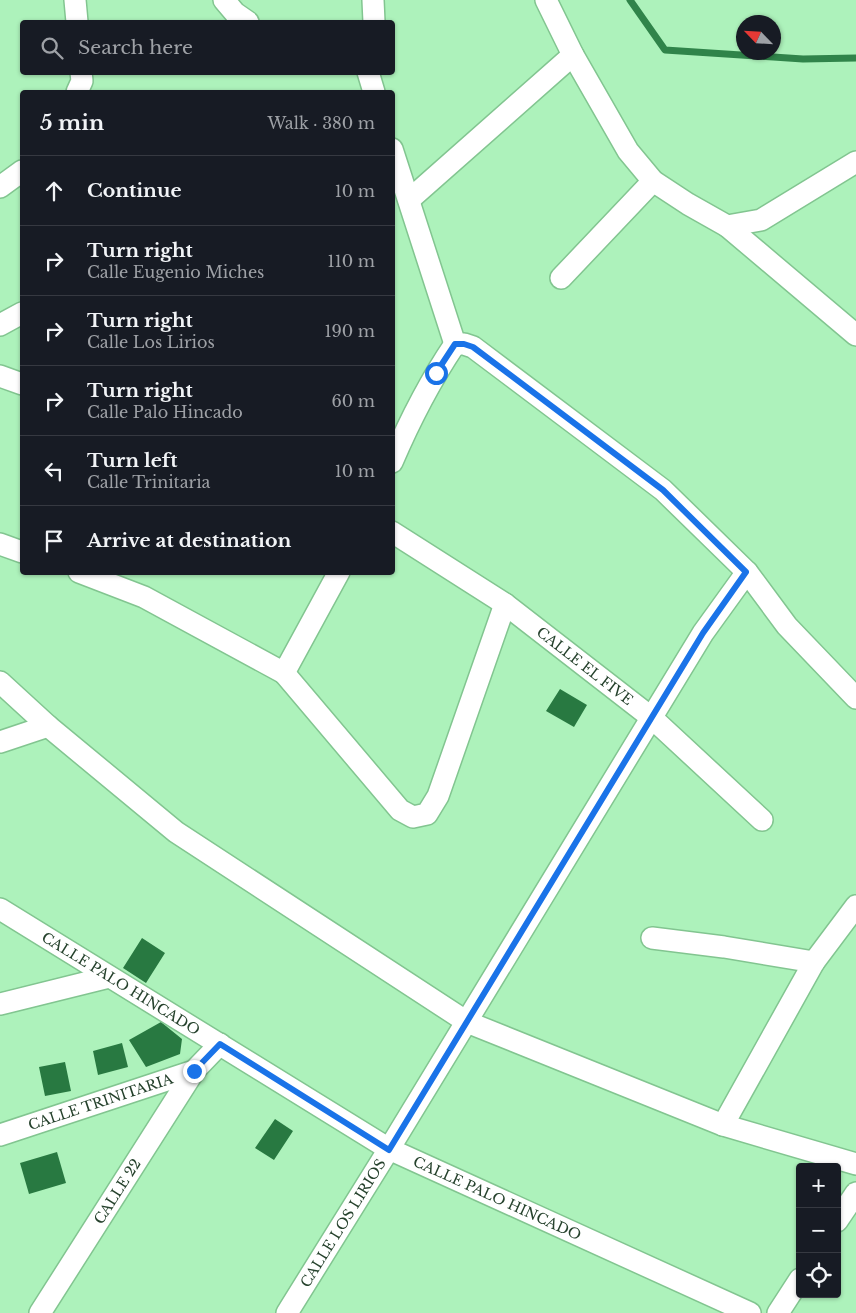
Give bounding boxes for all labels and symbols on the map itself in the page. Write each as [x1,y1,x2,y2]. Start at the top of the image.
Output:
north arrow [736,15,781,60]
route start [425,362,448,385]
street label: CALLE EL FIVE [533,623,637,709]
street label: CALLE PALO HINCADO [38,928,203,1039]
route end [183,1060,206,1083]
street label: CALLE TRINITARIA [26,1069,176,1134]
street label: CALLE PALO HINCADO [410,1152,584,1244]
street label: CALLE LOS LIRIOS [296,1155,390,1291]
street label: CALLE 22 [90,1156,145,1228]

